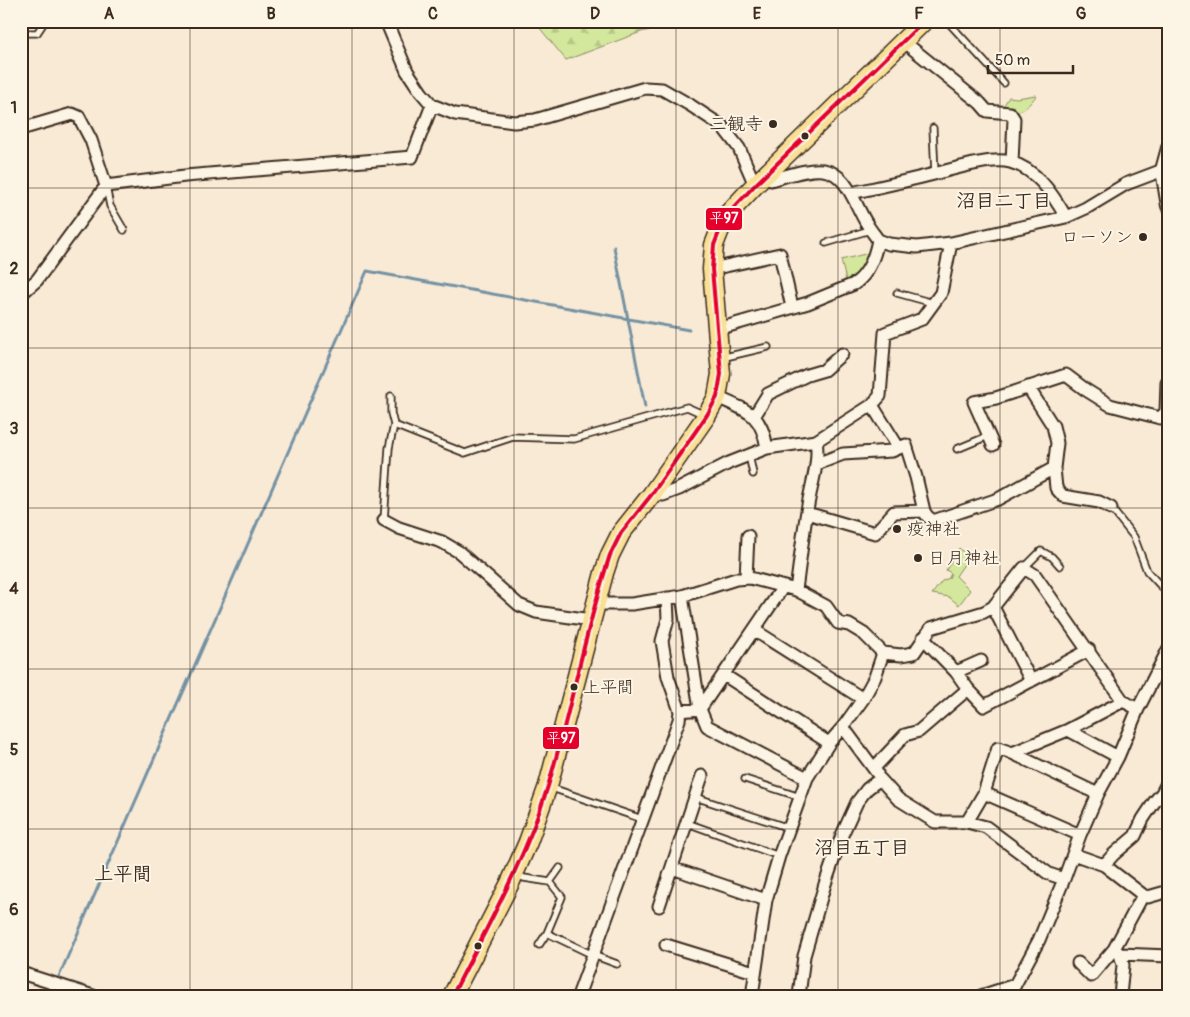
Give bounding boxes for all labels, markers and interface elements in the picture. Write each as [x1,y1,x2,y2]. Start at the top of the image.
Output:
text: A [104,4,115,24]
text: B [266,4,276,24]
text: C [428,4,438,24]
text: D [590,4,600,24]
text: E [753,4,762,24]
text: F [914,4,924,24]
text: G [1076,4,1087,24]
scale bar [988,42,1072,74]
text: 50 m [995,51,1030,70]
text: 1 [11,98,17,118]
place label: 三観寺 [709,113,763,136]
marker: 三観寺 [767,118,779,130]
unlabelled marker [800,131,810,141]
district label: 沼目二丁目 [956,189,1052,213]
line badge: 平97 [705,207,743,231]
text: 平97 [710,210,739,227]
place label: ローソン [1061,226,1133,249]
marker: ローソン [1137,231,1149,243]
text: 2 [10,259,19,279]
text: 3 [10,419,19,439]
place label: 疫神社 [907,518,961,541]
marker: 疫神社 [891,523,903,535]
place label: 日月神社 [928,547,1000,570]
marker: 日月神社 [912,552,924,564]
text: 4 [9,579,19,599]
place label: 上平間 [583,677,634,698]
marker: 上平間 [569,682,579,692]
line badge: 平97 [542,726,580,750]
text: 平97 [547,730,576,747]
text: 5 [10,740,19,760]
district label: 沼目五丁目 [814,836,910,860]
district label: 上平間 [94,862,152,886]
text: 6 [9,900,19,920]
unlabelled marker [473,941,483,951]

